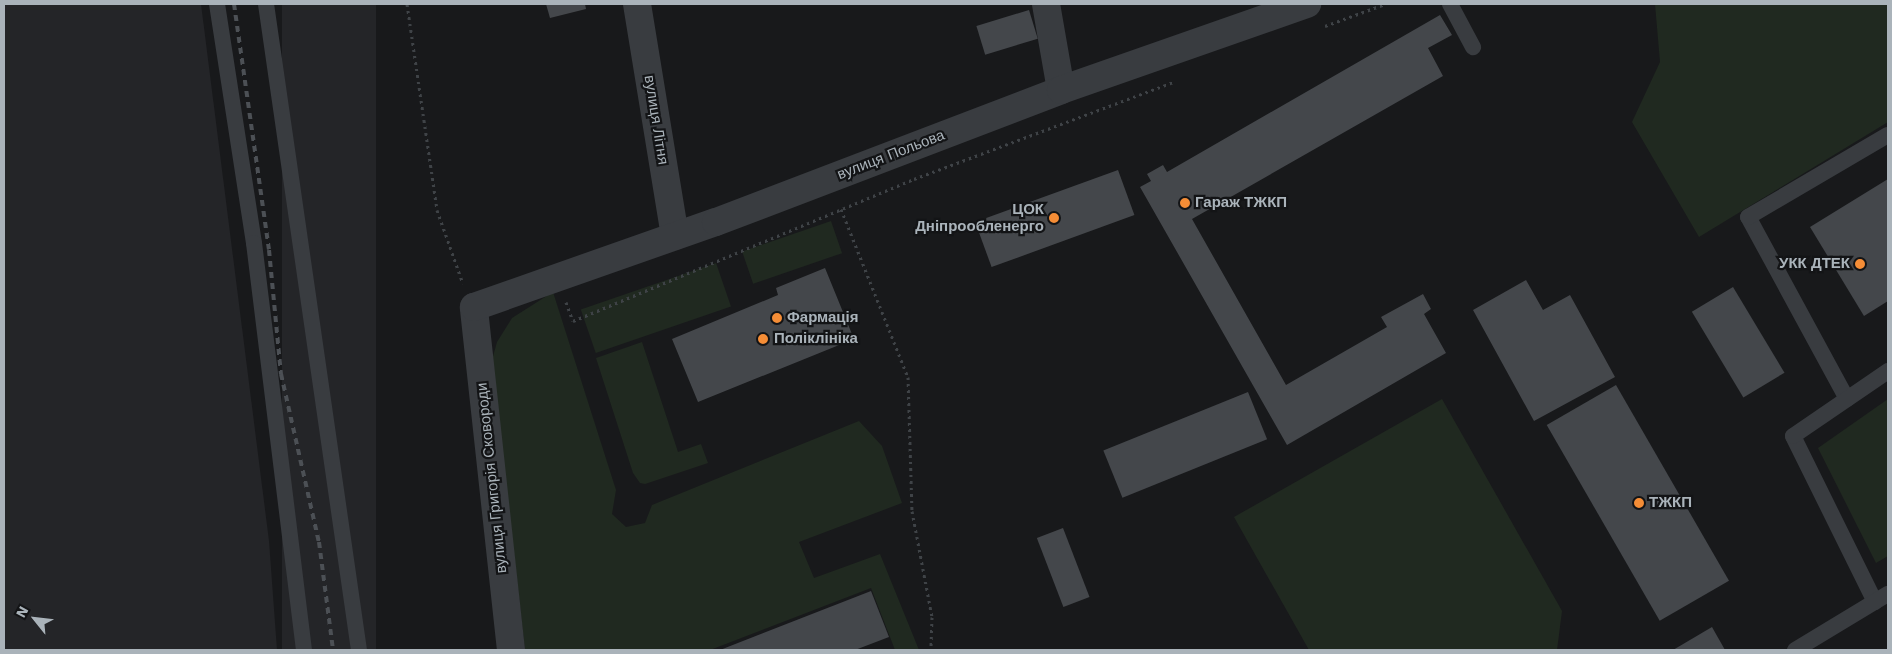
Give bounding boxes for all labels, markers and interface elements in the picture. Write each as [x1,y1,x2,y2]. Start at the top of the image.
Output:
street label: вулиця Літня [640,74,672,166]
street label: вулиця Польова [835,126,947,184]
place label: Гараж ТЖКП [1195,194,1287,212]
marker: Гараж ТЖКП [1179,197,1191,209]
place label: ЦОК Дніпрообленерго [915,200,1044,235]
marker: ЦОК Дніпрообленерго [1048,212,1060,224]
place label: УКК ДТЕК [1779,255,1850,273]
marker: УКК ДТЕК [1854,258,1866,270]
place label: Фармація [787,309,858,327]
marker: Фармація [771,312,783,324]
place label: Поліклініка [774,330,858,348]
marker: Поліклініка [756,332,770,346]
street label: вулиця Григорія Сковороди [473,382,511,574]
place label: ТЖКП [1649,494,1692,512]
marker: ТЖКП [1633,497,1645,509]
north arrow [10,594,60,644]
text: N [12,603,31,620]

